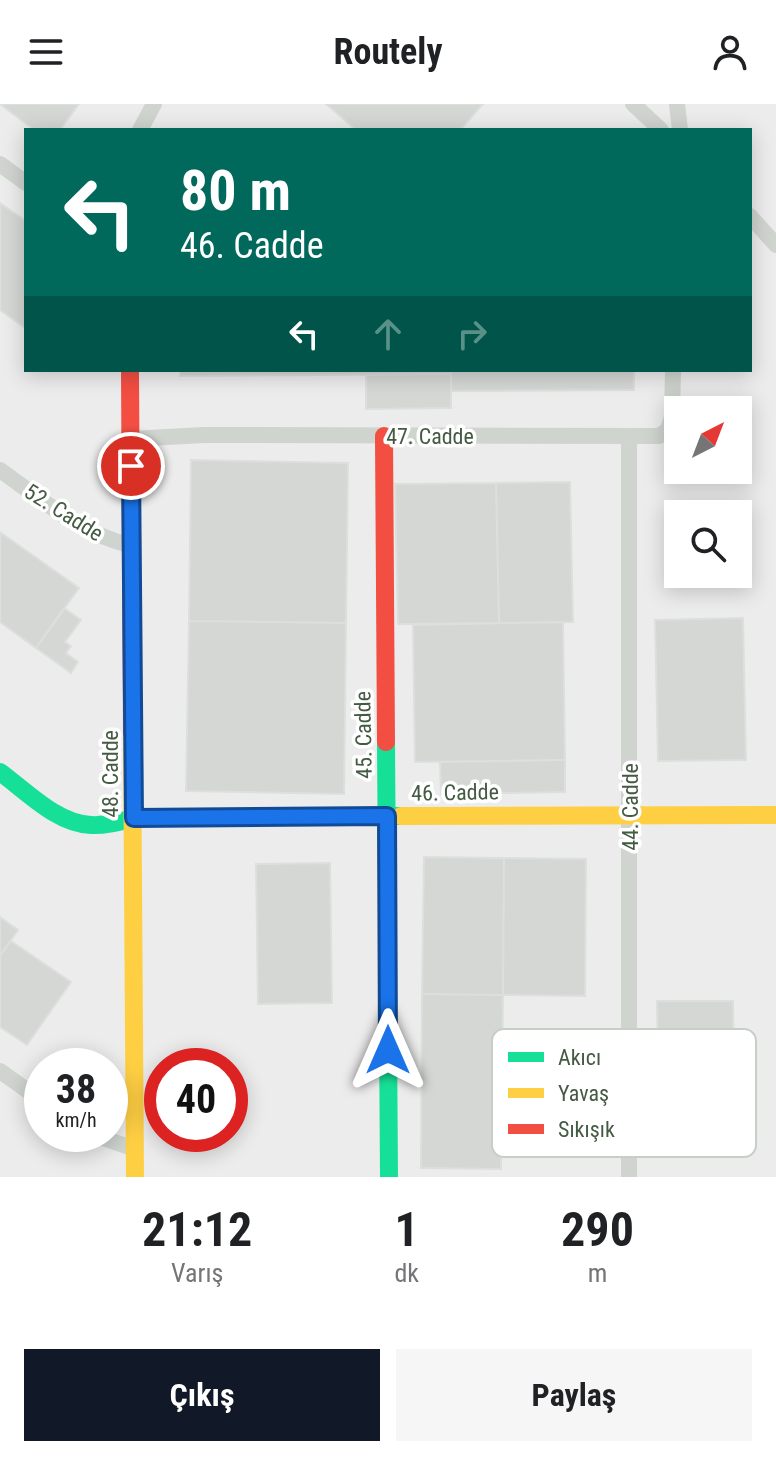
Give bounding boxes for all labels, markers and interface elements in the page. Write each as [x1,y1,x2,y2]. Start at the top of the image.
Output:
icon: menu [24,30,68,74]
icon: person [708,30,752,74]
text: Routely [334,31,442,73]
text: 80 m [180,158,291,224]
icon: left [48,160,152,264]
text: 46. Cadde [180,225,324,267]
icon: left [282,312,326,356]
icon: ahead [366,312,410,356]
icon: right [450,312,494,356]
north arrow [664,396,752,484]
map controls [664,396,752,588]
street label: 47. Cadde [386,424,474,449]
pin [97,432,165,500]
icon: arrive [109,444,153,488]
street label: 52. Cadde [20,479,108,546]
button: search [664,500,752,588]
street label: 45. Cadde [350,691,377,779]
street label: 48. Cadde [98,730,123,818]
street label: 44. Cadde [618,763,643,851]
street label: 46. Cadde [411,779,499,806]
position arrow [346,1008,430,1092]
legend [492,1029,756,1157]
text: Akıcı [558,1045,601,1070]
speed limit sign: 40 [144,1048,248,1152]
text: 38 [56,1066,96,1113]
text: Yavaş [558,1081,609,1106]
text: km/h [55,1108,97,1132]
text: Sıkışık [558,1117,615,1142]
text: 21:12 [142,1201,252,1258]
text: 1 [395,1201,419,1258]
text: 290 [561,1201,634,1258]
text: Varış [171,1258,223,1288]
text: dk [394,1258,419,1288]
text: m [588,1258,607,1288]
button: Çıkış [24,1349,380,1441]
button: Paylaş [396,1349,752,1441]

